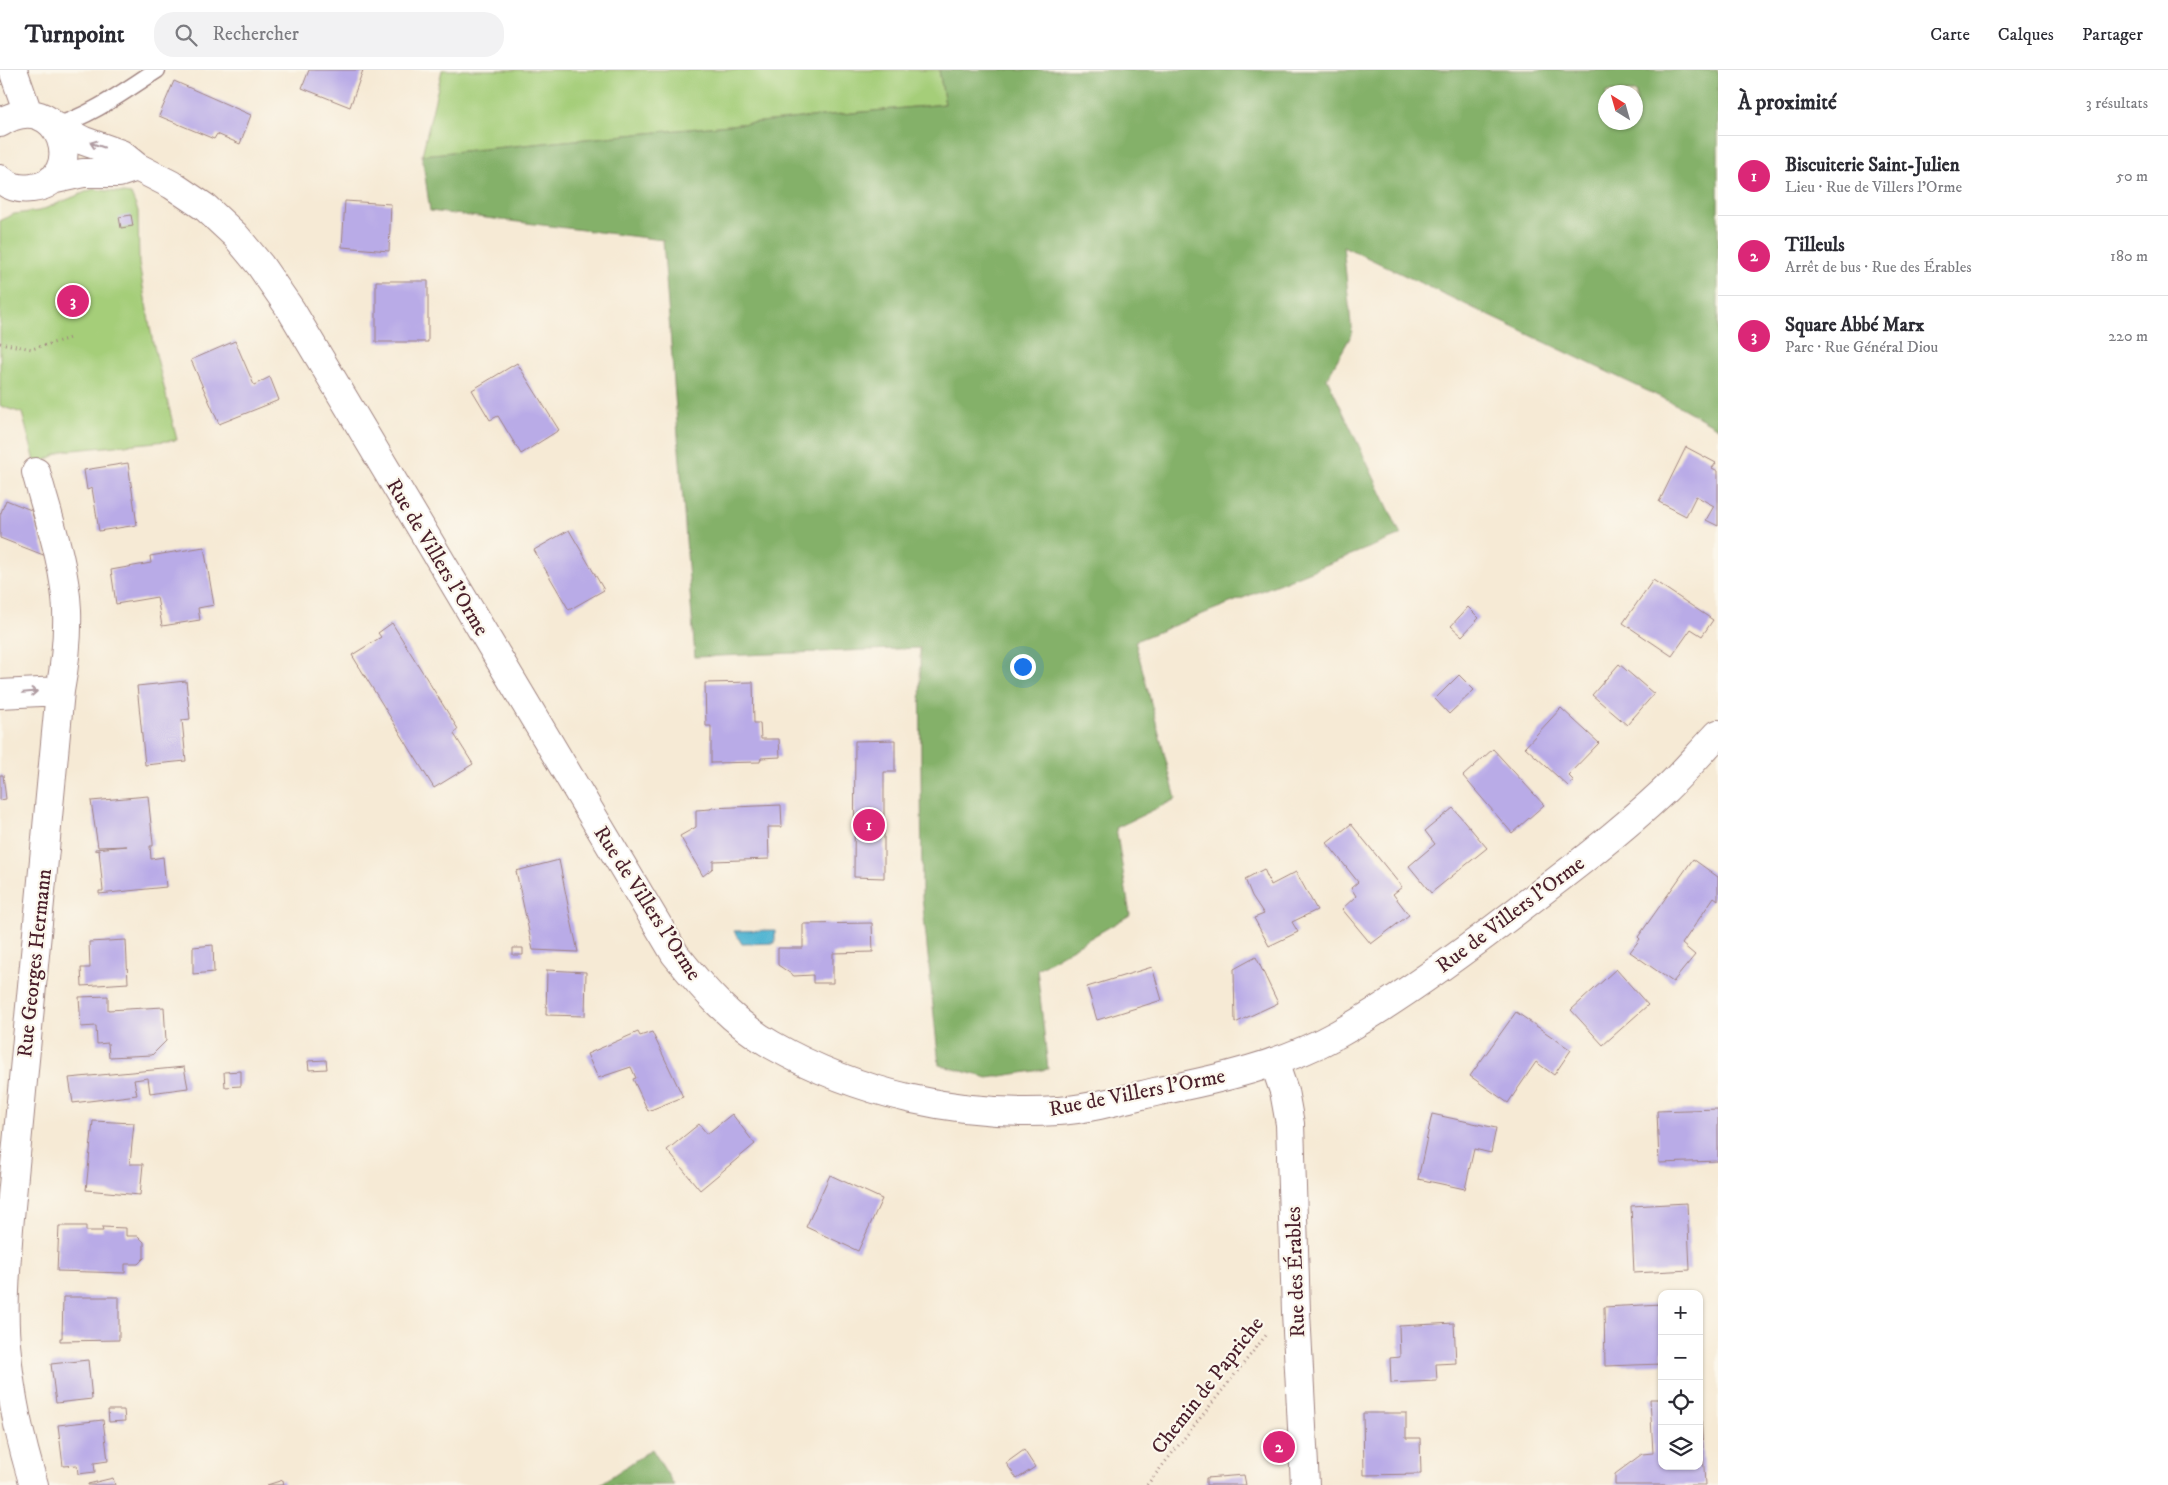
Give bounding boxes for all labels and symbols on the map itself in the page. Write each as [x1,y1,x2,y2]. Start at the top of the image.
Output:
north arrow [1598,85,1643,130]
one-way arrow [89,140,105,150]
pin: 3 [57,282,89,320]
street label: Rue de Villers l'Orme [380,474,495,641]
your location [1010,654,1036,680]
one-way arrow [22,687,38,697]
pin: 1 [853,806,885,844]
street label: Rue de Villers l'Orme [588,821,707,986]
street label: Rue de Villers l'Orme [1431,850,1590,979]
street label: Rue Georges Hermann [12,867,58,1059]
street label: Rue de Villers l'Orme [1047,1063,1228,1123]
street label: Rue des Érables [1280,1206,1311,1338]
street label: Chemin de Papriche [1146,1311,1270,1460]
pin: 2 [1263,1428,1295,1466]

